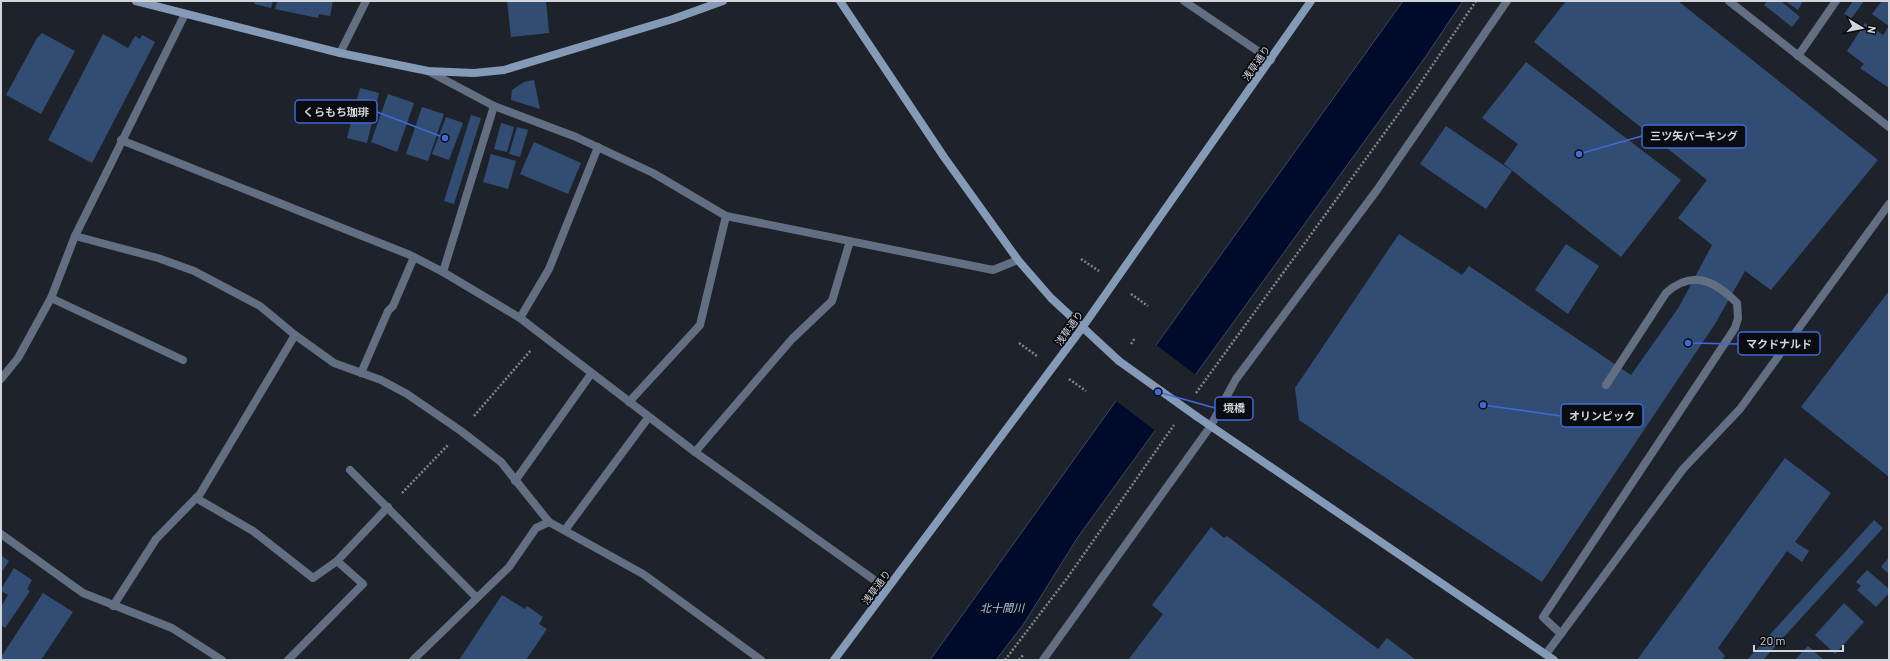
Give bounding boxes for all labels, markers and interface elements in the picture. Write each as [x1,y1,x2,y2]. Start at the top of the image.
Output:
north arrow [1842,8,1882,48]
text: N [1865,25,1879,35]
street label: 浅草通り [1240,43,1272,83]
callout: くらもち珈琲 [295,100,377,123]
text: くらもち珈琲 [303,105,369,118]
callout: 三ツ矢パーキング [1642,125,1746,148]
text: 三ツ矢パーキング [1650,129,1738,142]
street label: 浅草通り [1052,308,1086,348]
callout: マクドナルド [1738,332,1820,355]
text: マクドナルド [1746,337,1812,350]
callout: 境橋 [1215,397,1253,420]
text: 境橋 [1223,401,1245,414]
callout: オリンピック [1561,404,1643,427]
text: オリンピック [1569,409,1635,422]
street label: 浅草通り [859,567,893,607]
water label: 北十間川 [980,601,1025,614]
scale bar [1754,627,1843,653]
text: 20 m [1760,633,1786,647]

